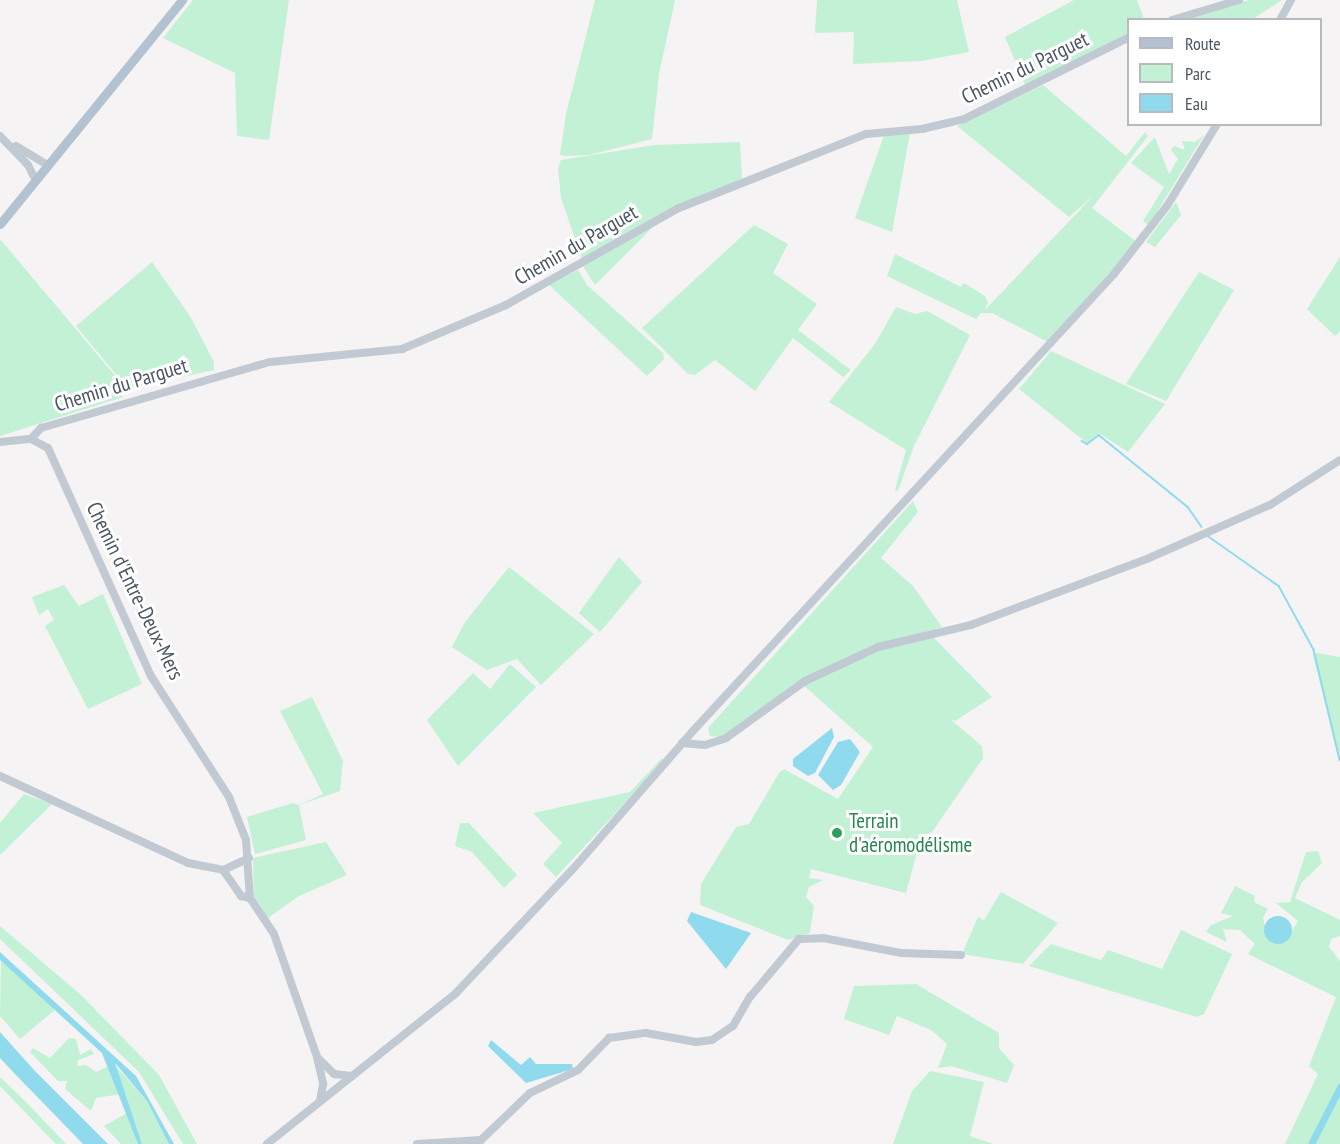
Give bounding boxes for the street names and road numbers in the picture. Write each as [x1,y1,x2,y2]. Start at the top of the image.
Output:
street label: Chemin du Parguet [958,26,1092,110]
street label: Chemin du Parguet [510,200,642,290]
street label: Chemin du Parguet [51,353,191,417]
street label: Chemin d'Entre-Deux-Mers [81,498,189,684]

